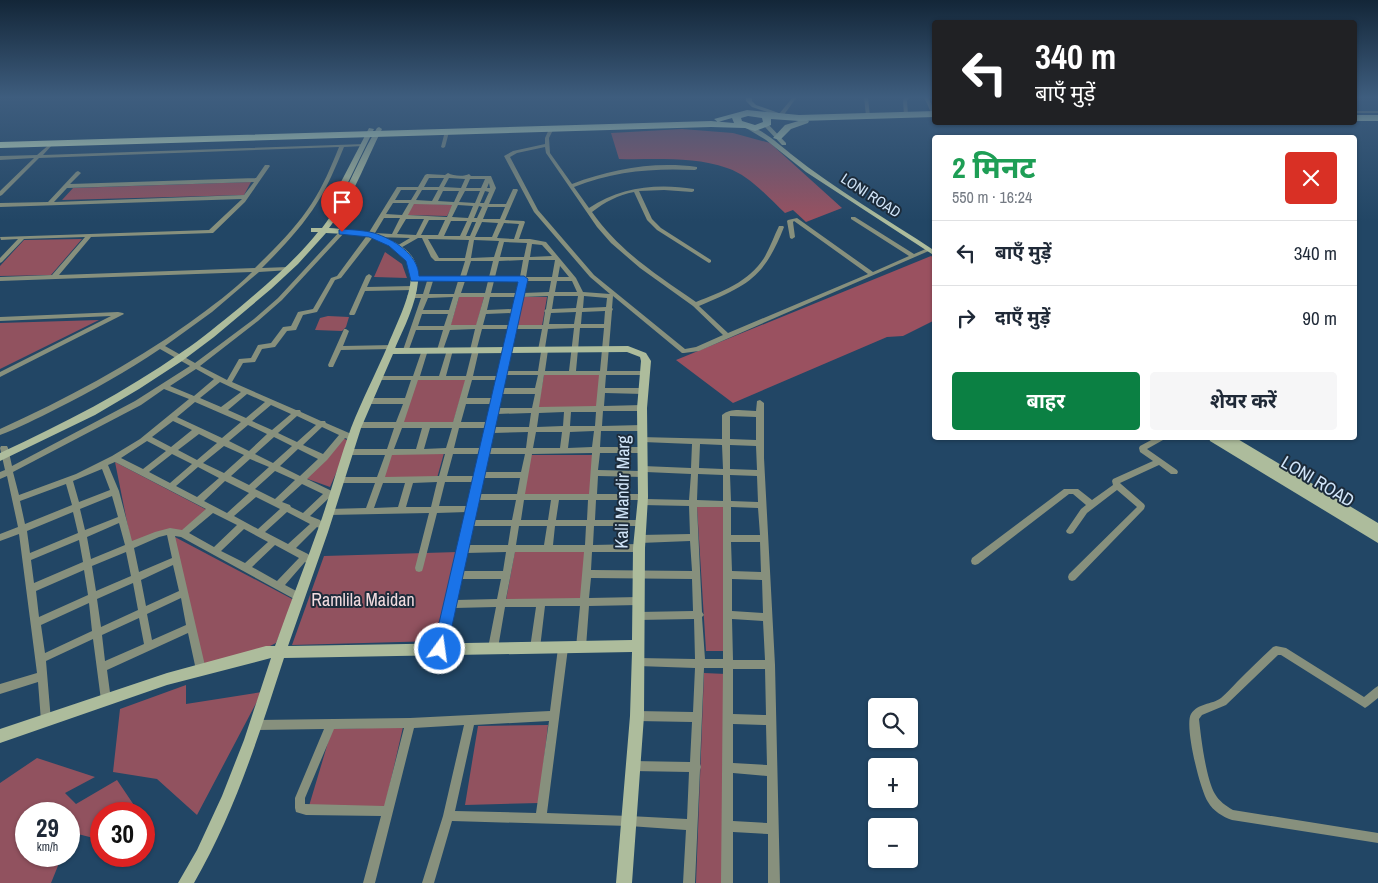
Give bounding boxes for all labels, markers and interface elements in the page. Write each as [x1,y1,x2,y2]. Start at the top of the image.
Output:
text: 340 m [1035,33,1116,80]
icon: left [952,40,1017,105]
text: बाएँ मुड़ें [1035,78,1095,108]
text: 2 मिनट [952,147,1036,187]
button: close [1285,152,1337,204]
street label: LONI ROAD [837,168,905,222]
pin [321,181,363,232]
text: 550 m · 16:24 [952,186,1032,208]
icon: arrive [328,188,356,216]
icon: left [952,239,980,267]
text: बाएँ मुड़ें [995,239,1051,265]
text: 340 m [1294,240,1337,266]
icon: right [952,304,980,332]
text: दाएँ मुड़ें [995,304,1050,330]
text: 90 m [1302,305,1337,331]
button: बाहर [952,372,1140,430]
button: शेयर करें [1150,372,1337,430]
street label: Kali Mandir Marg [609,434,635,549]
street label: LONI ROAD [1277,449,1359,513]
park label: Ramlila Maidan [311,587,415,612]
position arrow [413,622,465,674]
map controls [868,698,918,868]
button: search [868,698,918,748]
button: + [868,758,918,808]
speed limit sign: 30 [90,802,155,867]
text: 29 [36,811,59,845]
button: − [868,818,918,868]
text: km/h [37,839,58,855]

